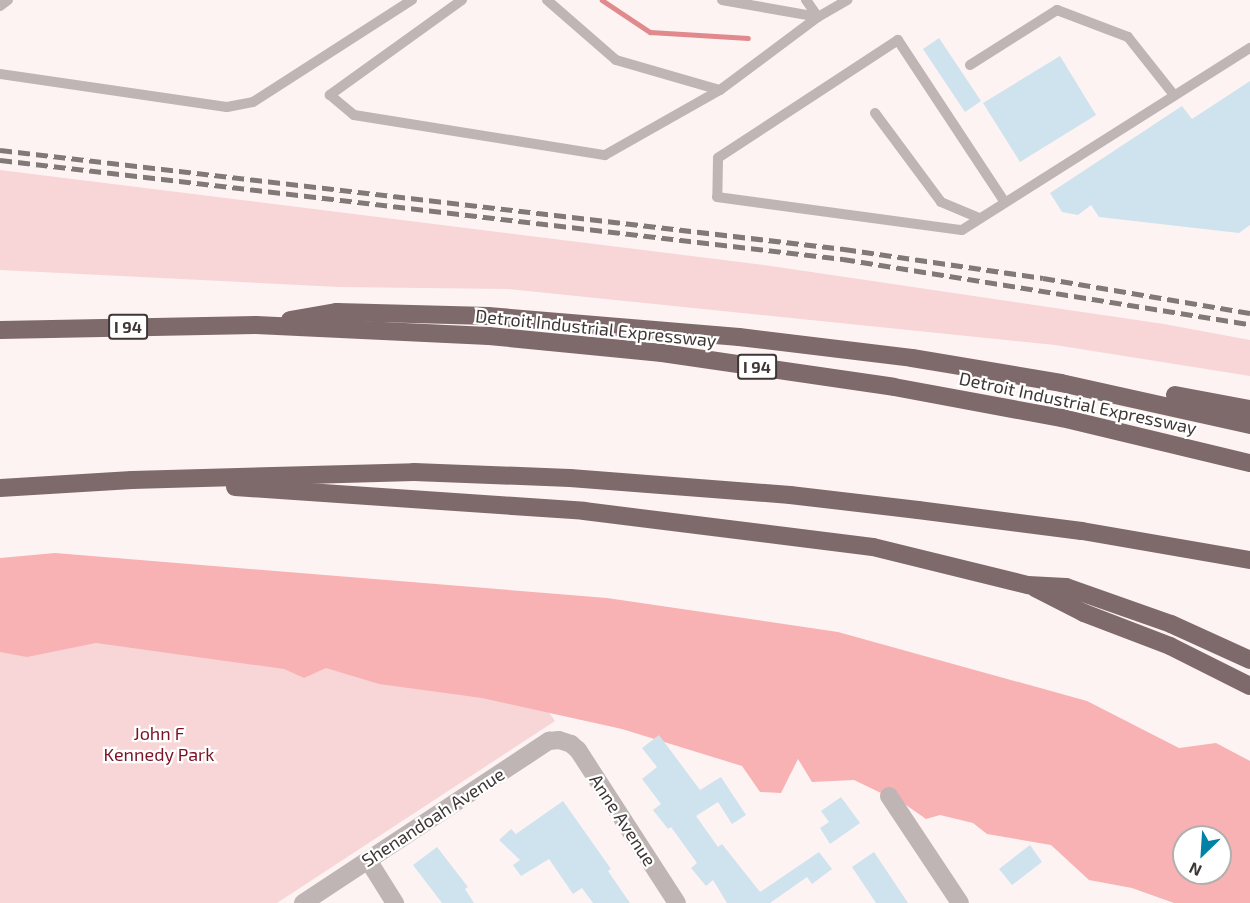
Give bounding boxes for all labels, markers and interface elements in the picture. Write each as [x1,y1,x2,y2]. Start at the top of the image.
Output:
street label: Detroit Industrial Expressway [474,305,718,351]
road number: I 94 [107,314,149,340]
road number: I 94 [736,354,778,380]
street label: Detroit Industrial Expressway [957,367,1199,439]
park label: John F Kennedy Park [103,723,215,766]
street label: Shenandoah Avenue [357,763,509,871]
street label: Anne Avenue [585,770,661,870]
north arrow [1172,825,1232,885]
text: N [1186,859,1204,881]

